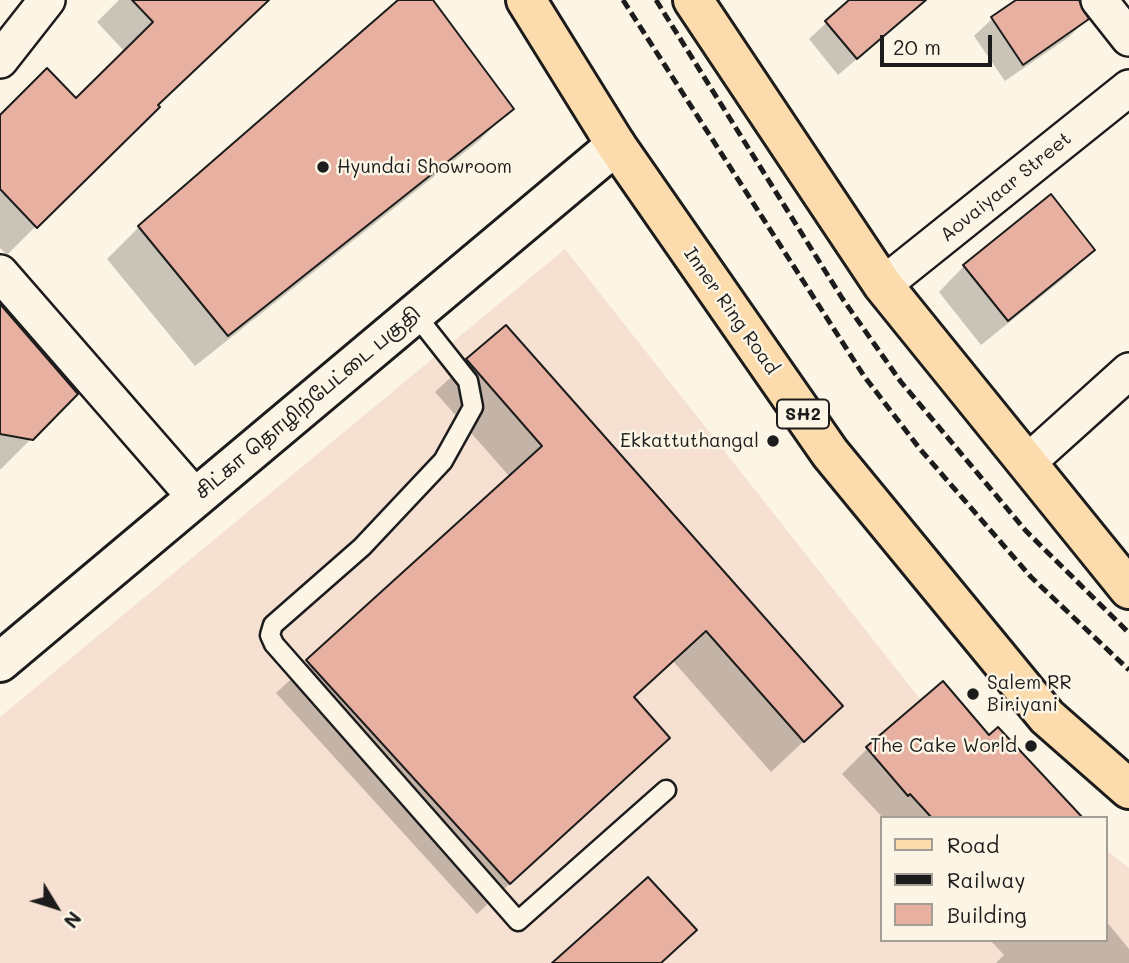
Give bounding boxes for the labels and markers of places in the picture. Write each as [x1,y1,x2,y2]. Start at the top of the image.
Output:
place label: Hyundai Showroom [337,156,512,178]
marker: Hyundai Showroom [315,159,331,175]
place label: Ekkattuthangal [620,430,759,452]
marker: Ekkattuthangal [765,433,781,449]
place label: Salem RR Biriyani [987,672,1072,716]
marker: Salem RR Biriyani [965,686,981,702]
place label: The Cake World [870,735,1017,757]
marker: The Cake World [1023,738,1039,754]

